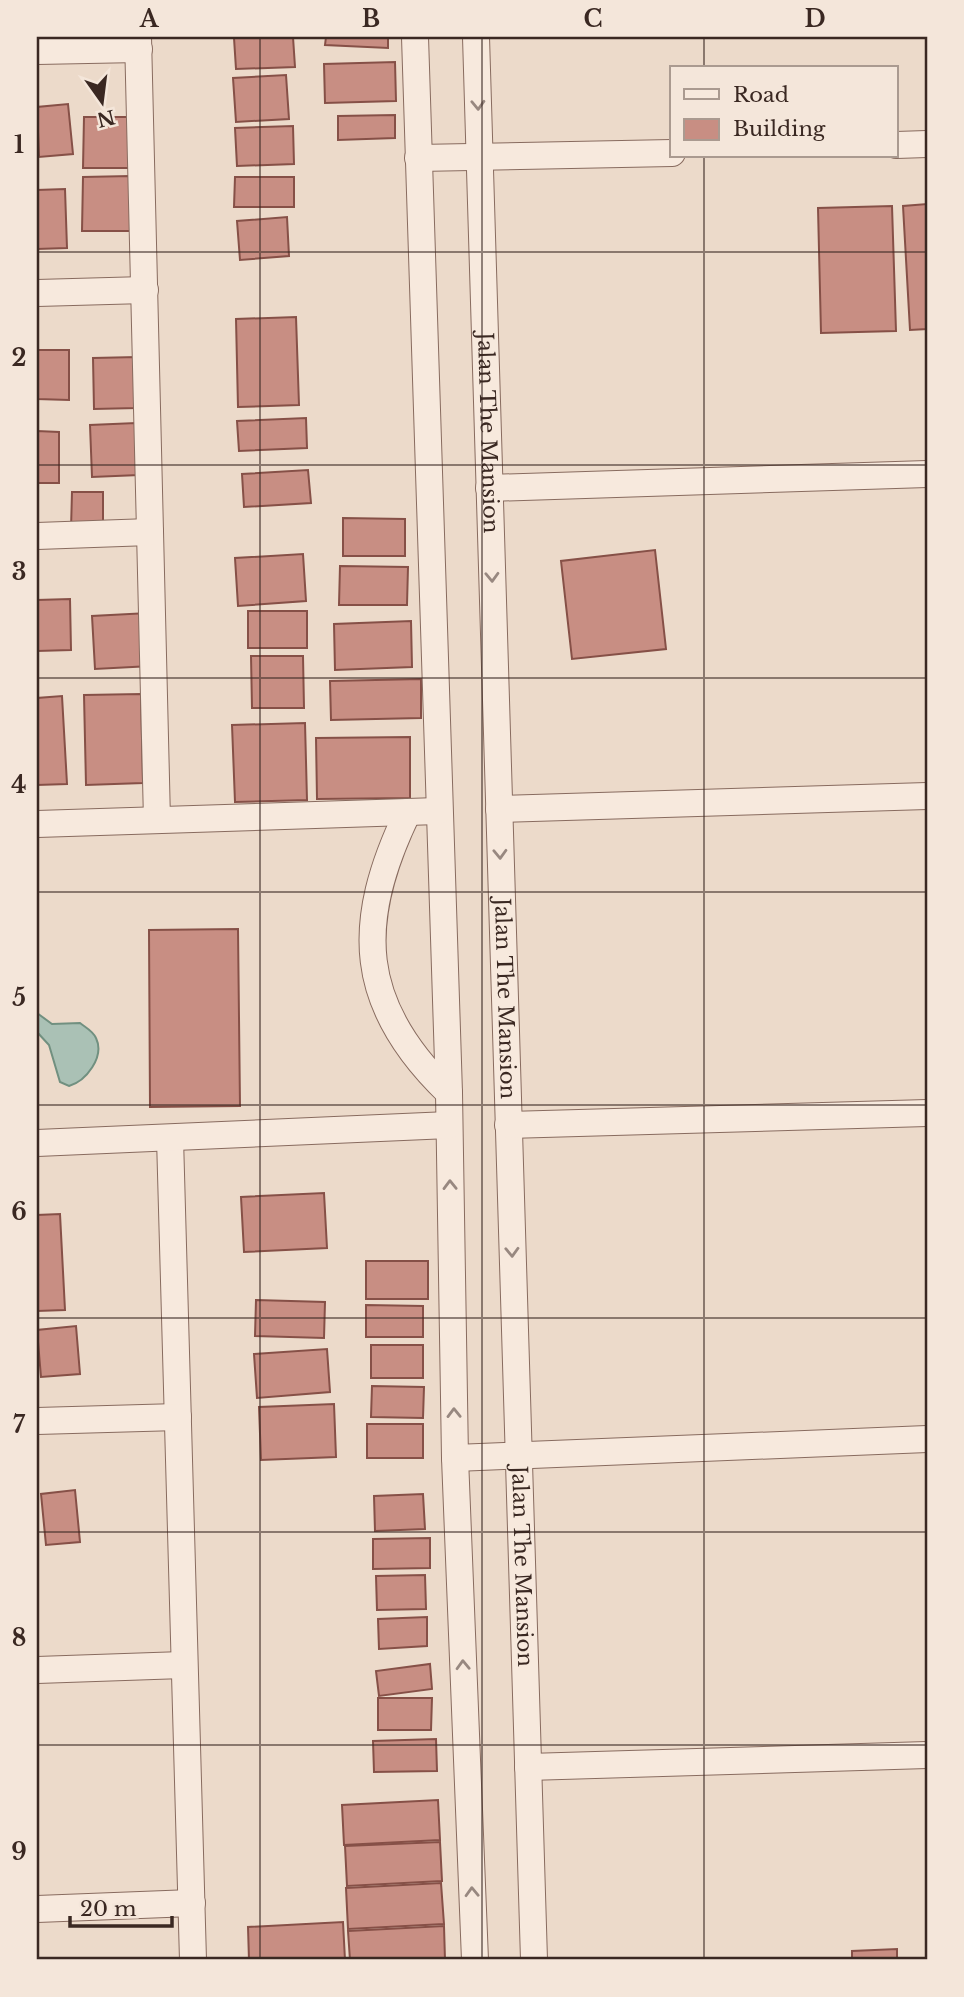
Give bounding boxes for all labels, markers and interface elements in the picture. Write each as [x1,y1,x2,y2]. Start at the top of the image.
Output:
text: A [139,5,160,33]
text: B [362,5,380,33]
text: C [584,5,602,33]
text: D [804,5,826,33]
north arrow [66,66,136,136]
legend [670,66,898,158]
text: Road [733,82,789,108]
one-way arrow [470,100,486,111]
text: N [94,105,117,131]
text: Building [733,116,826,142]
text: 1 [14,131,24,159]
street label: Jalan The Mansion [472,329,504,534]
text: 2 [12,344,26,372]
text: 3 [12,558,26,586]
one-way arrow [484,573,500,583]
text: 4 [11,771,27,799]
one-way arrow [493,848,508,859]
street label: Jalan The Mansion [489,895,521,1099]
text: 5 [12,984,26,1012]
one-way arrow [443,1180,458,1191]
text: 6 [11,1198,27,1226]
one-way arrow [505,1247,520,1258]
one-way arrow [446,1407,462,1418]
text: 7 [13,1411,26,1439]
street label: Jalan The Mansion [506,1462,538,1667]
text: 8 [12,1624,26,1652]
one-way arrow [456,1659,471,1670]
text: 9 [11,1838,27,1866]
scale bar [70,1885,172,1929]
one-way arrow [465,1886,480,1897]
text: 20 m [80,1896,137,1922]

